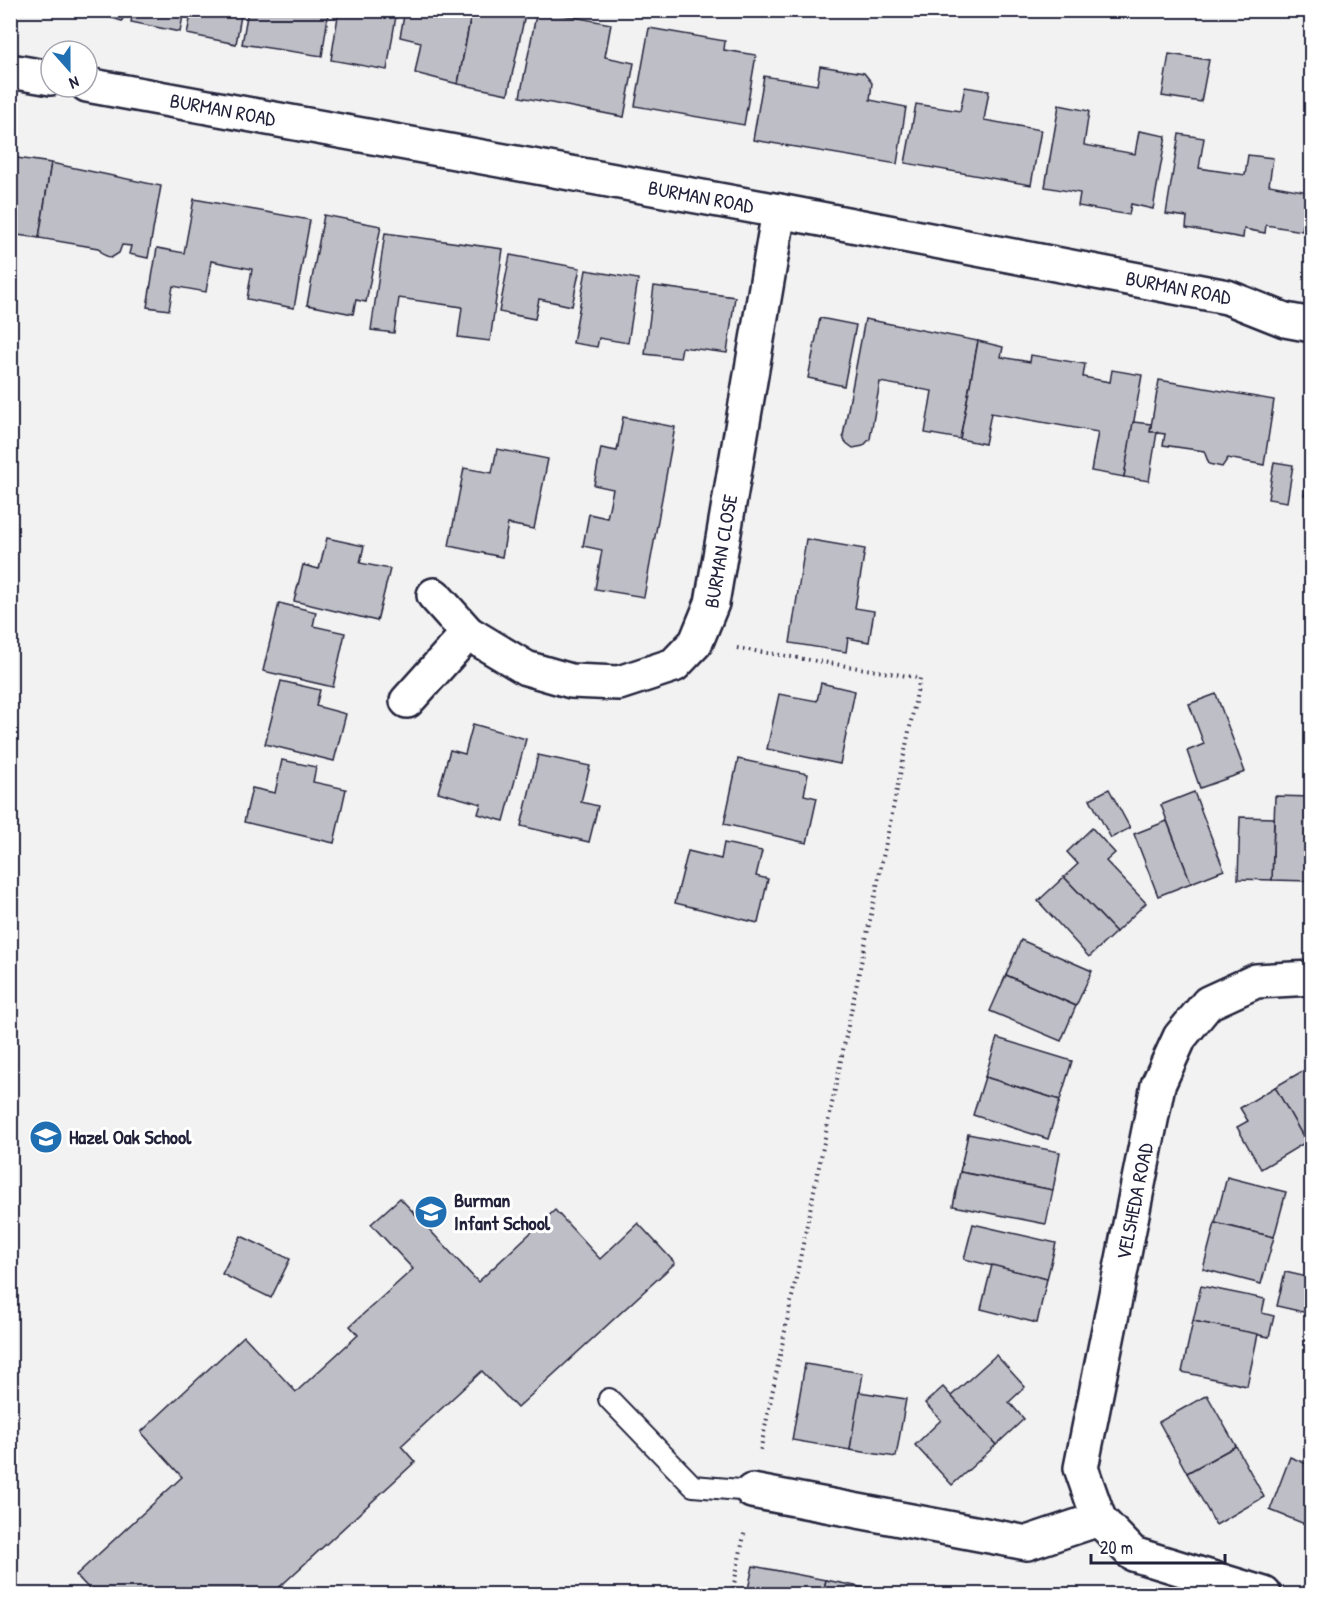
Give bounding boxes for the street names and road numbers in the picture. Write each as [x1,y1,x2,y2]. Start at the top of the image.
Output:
street label: BURMAN ROAD [168,86,278,132]
street label: BURMAN ROAD [646,173,756,219]
street label: BURMAN ROAD [1124,264,1234,311]
street label: BURMAN CLOSE [697,492,743,610]
street label: VELSHEDA ROAD [1109,1140,1159,1262]

